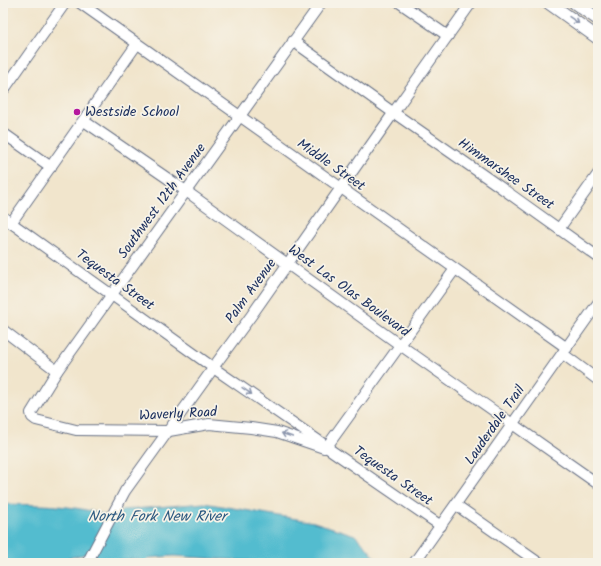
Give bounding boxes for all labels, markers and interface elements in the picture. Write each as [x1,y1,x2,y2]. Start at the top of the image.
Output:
one-way arrow [568,16,579,24]
place label: Westside School [85,101,180,123]
marker: Westside School [72,107,82,117]
street label: Himmarshee Street [453,132,559,216]
street label: Middle Street [292,133,370,197]
street label: Southwest 12th Avenue [112,138,212,263]
street label: West Las Olas Boulevard [283,239,415,343]
street label: Tequesta Street [71,244,159,316]
street label: Palm Avenue [220,253,283,328]
street label: Lauderdale Trail [459,380,531,469]
one-way arrow [242,387,253,395]
street label: Waverly Road [138,401,219,427]
one-way arrow [282,431,294,439]
street label: Tequesta Street [349,440,438,512]
water label: North Fork New River [88,505,229,529]

